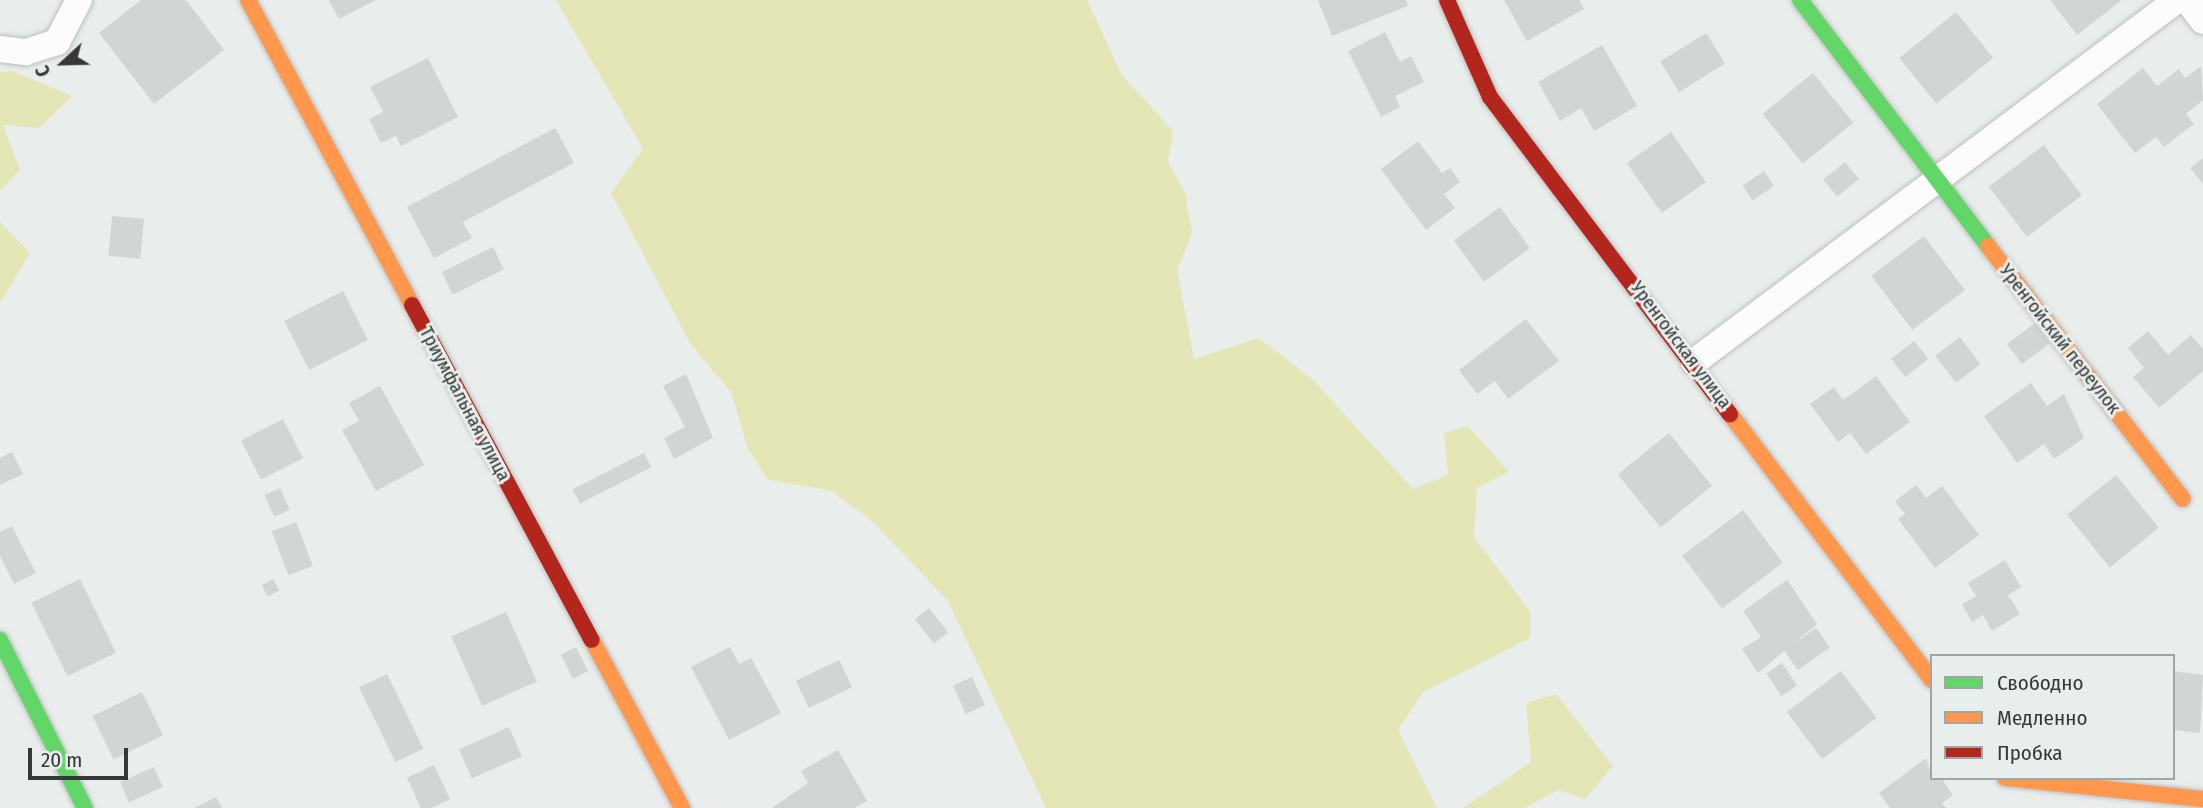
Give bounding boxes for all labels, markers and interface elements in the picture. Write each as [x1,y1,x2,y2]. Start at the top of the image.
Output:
north arrow [28,28,98,98]
text: С [31,62,56,80]
street label: Уренгойский переулок [1994,260,2126,418]
street label: Уренгойская улица [1626,277,1736,413]
street label: Триумфальная улица [415,323,515,485]
legend [1930,654,2175,780]
text: Свободно [1997,670,2083,696]
text: Медленно [1997,705,2087,731]
scale bar [32,734,131,778]
text: Пробка [1997,740,2063,766]
text: 20 m [41,747,82,773]

